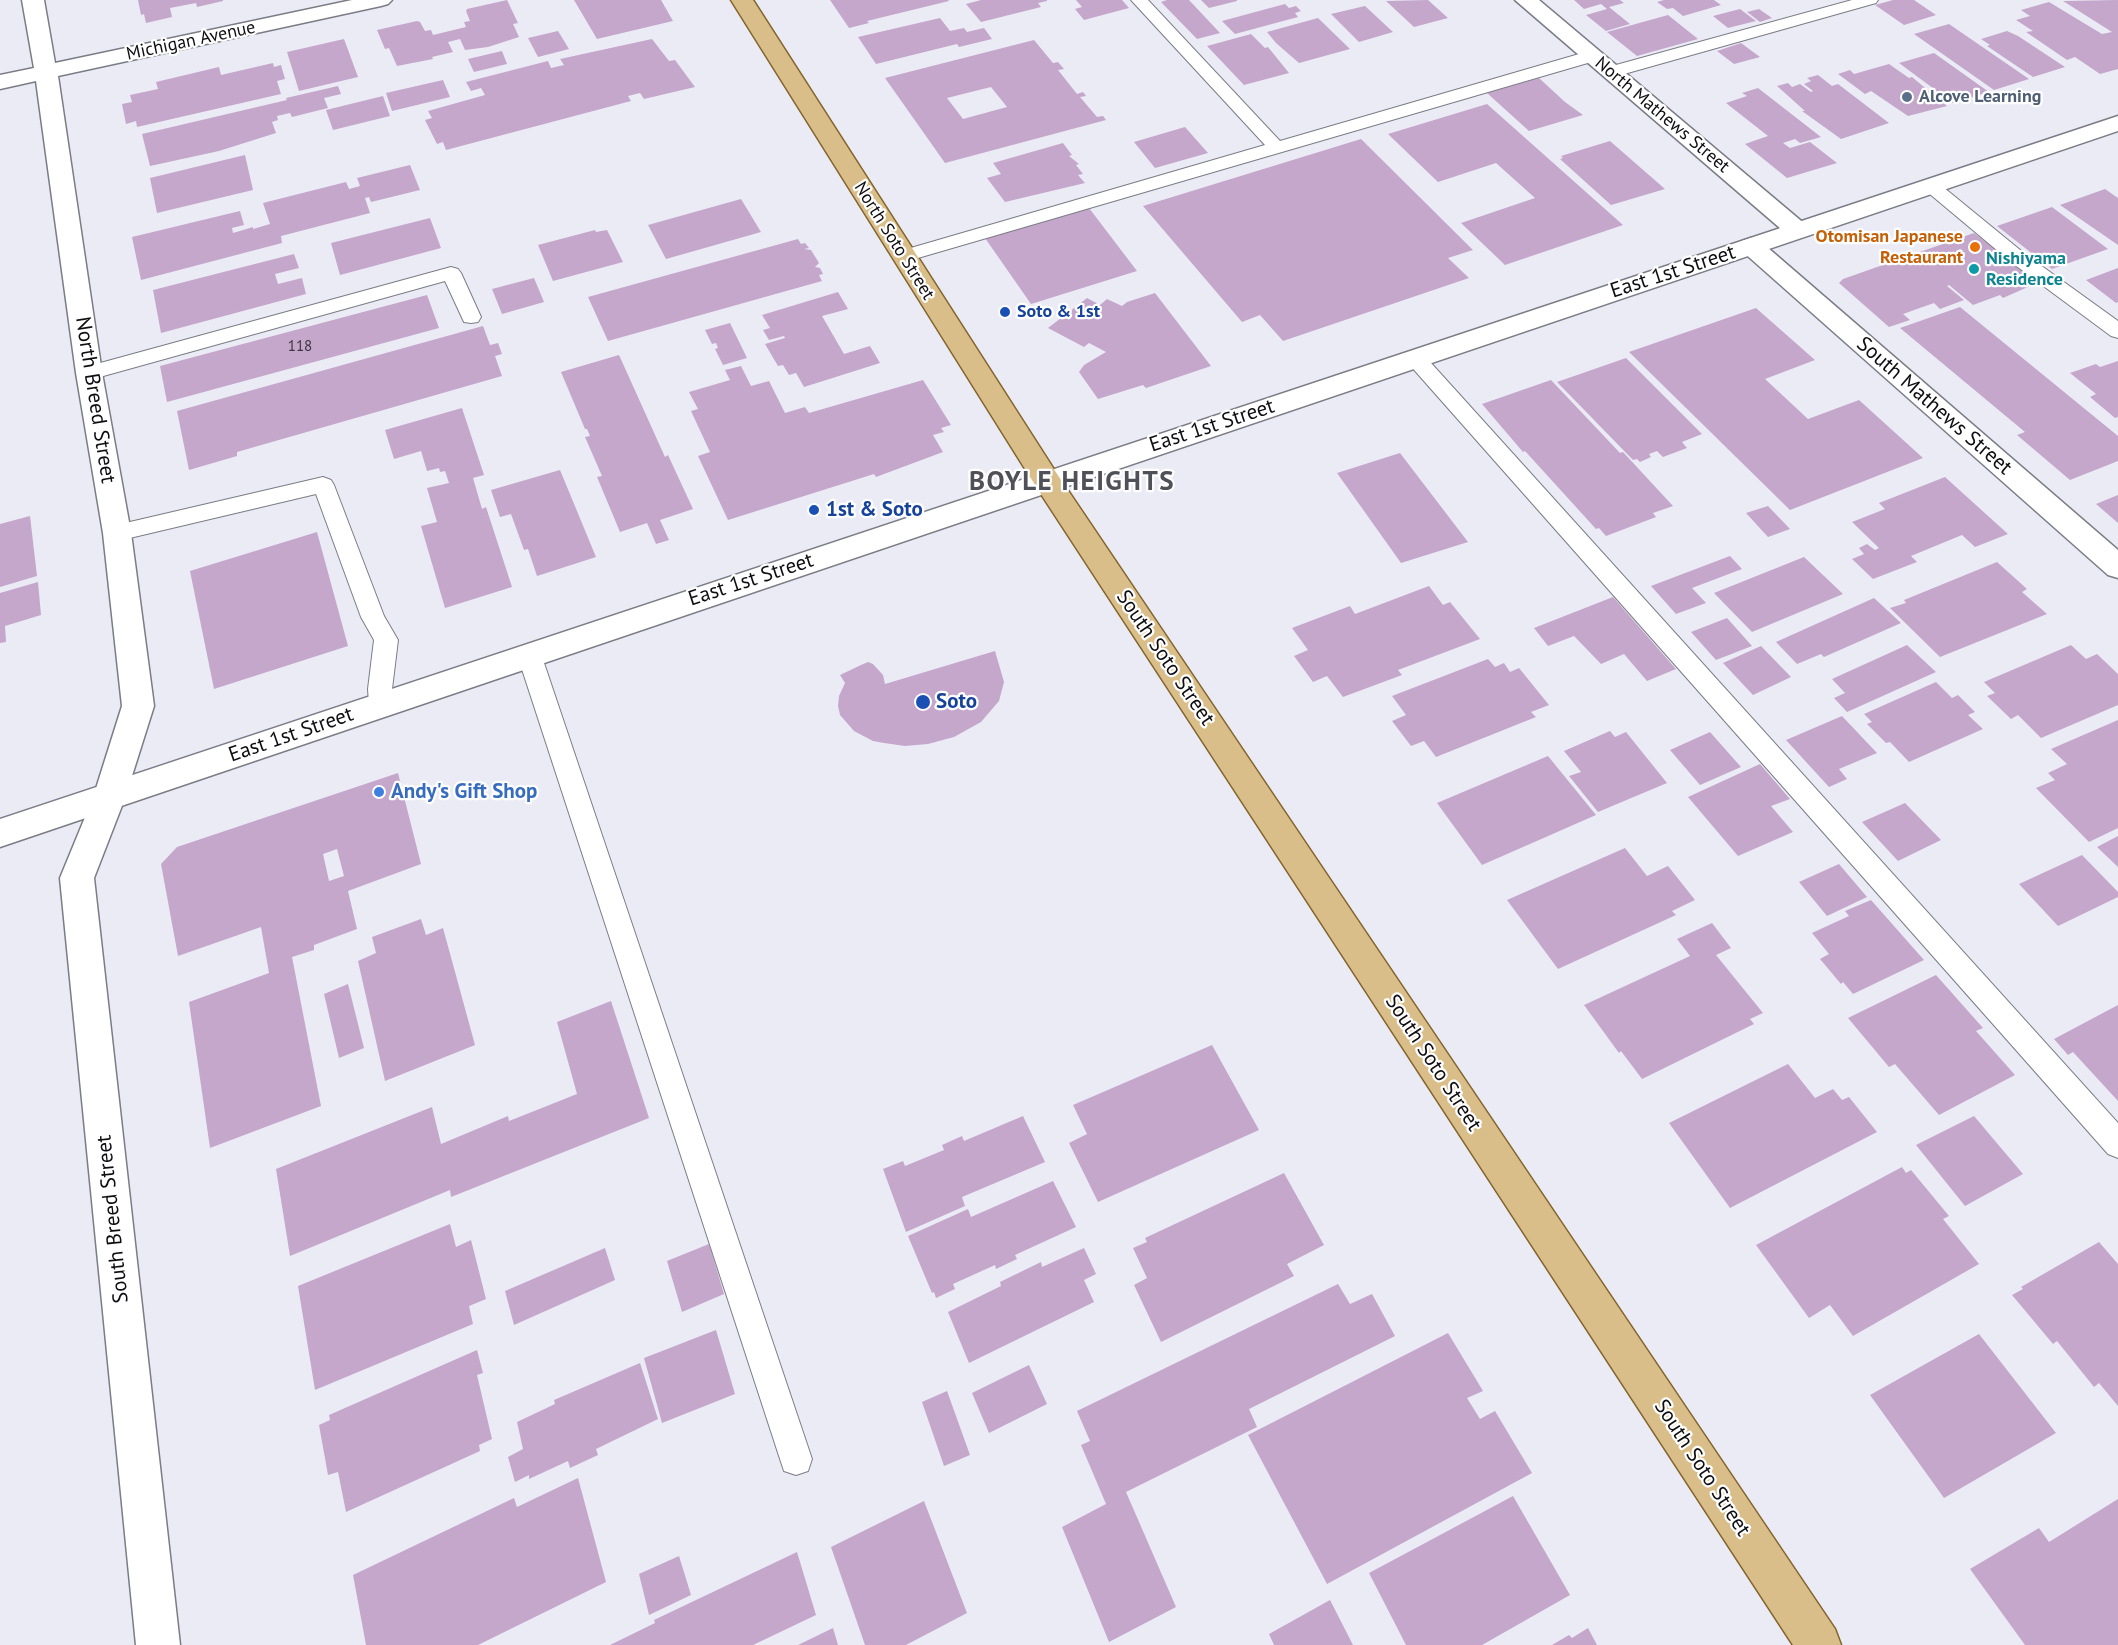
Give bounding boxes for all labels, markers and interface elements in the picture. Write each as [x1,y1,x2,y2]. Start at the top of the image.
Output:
street label: Michigan Avenue [125,17,257,65]
street label: North Mathews Street [1590,52,1734,178]
place label: Alcove Learning [1919,86,2041,108]
marker: Alcove Learning [1900,90,1914,104]
street label: North Soto Street [849,178,939,304]
place label: Otomisan Japanese Restaurant [1816,226,1963,268]
street label: East 1st Street [1607,240,1739,304]
marker: Otomisan Japanese Restaurant [1968,240,1982,254]
place label: Nishiyama Residence [1986,248,2066,290]
marker: Nishiyama Residence [1967,262,1981,276]
place label: Soto & 1st [1017,301,1100,323]
marker: Soto & 1st [998,305,1012,319]
street label: North Breed Street [69,315,121,485]
street label: South Mathews Street [1851,332,2017,480]
house number: 118 [288,338,312,356]
street label: East 1st Street [1146,394,1278,458]
district label: BOYLE HEIGHTS [969,466,1175,498]
place label: 1st & Soto [826,497,923,523]
marker: 1st & Soto [807,503,821,517]
street label: East 1st Street [685,548,817,612]
street label: South Soto Street [1110,586,1220,730]
place label: Soto [936,689,977,715]
marker: Soto [914,693,932,711]
street label: East 1st Street [225,702,357,768]
place label: Andy's Gift Shop [391,779,537,805]
marker: Andy's Gift Shop [372,785,386,799]
street label: South Soto Street [1379,990,1487,1136]
street label: South Breed Street [92,1134,134,1304]
street label: South Soto Street [1648,1395,1756,1541]

